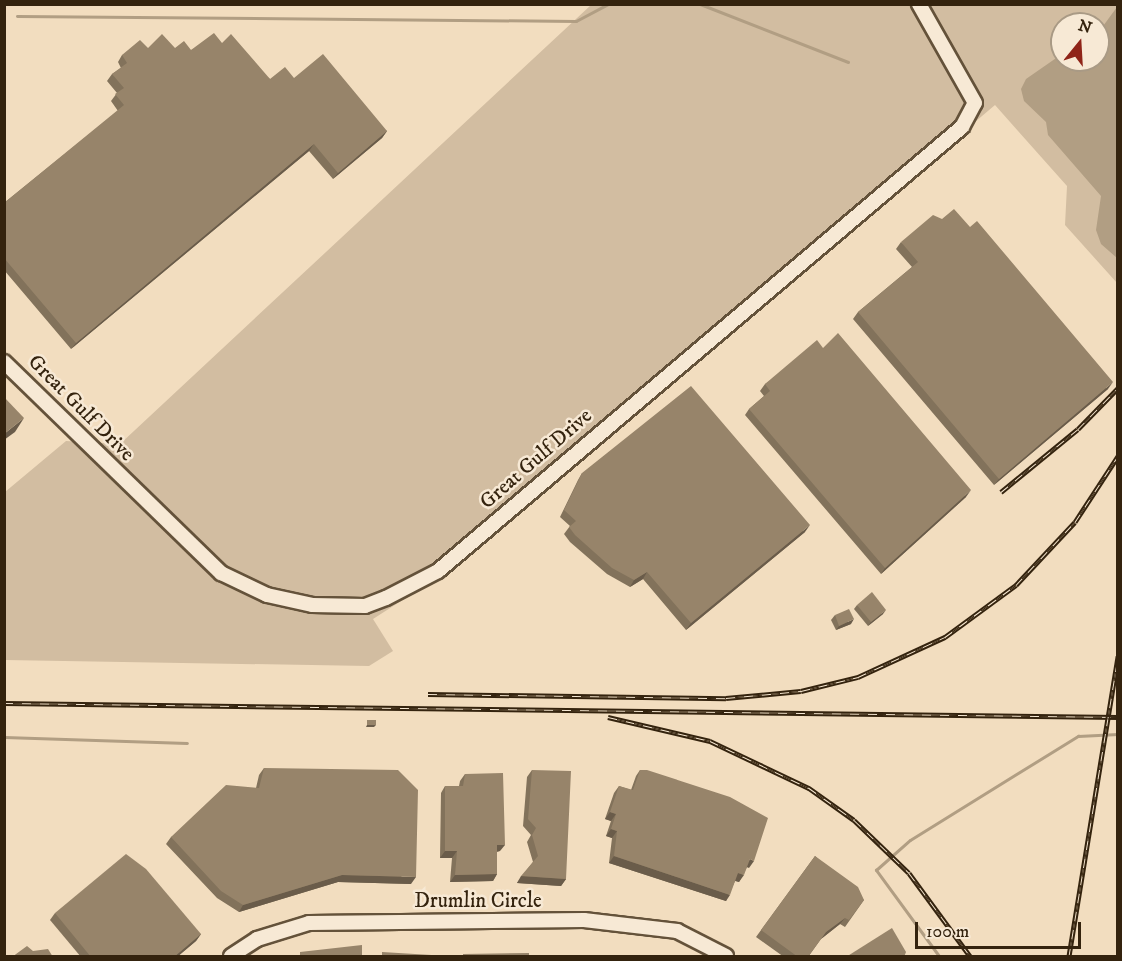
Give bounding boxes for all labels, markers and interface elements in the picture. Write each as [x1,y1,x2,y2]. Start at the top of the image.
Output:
north arrow [1050,12,1110,72]
text: N [1076,15,1094,38]
street label: Great Gulf Drive [22,349,140,467]
street label: Great Gulf Drive [475,403,597,515]
street label: Drumlin Circle [414,888,542,914]
scale bar [918,910,1084,948]
text: 100 m [926,921,969,943]

